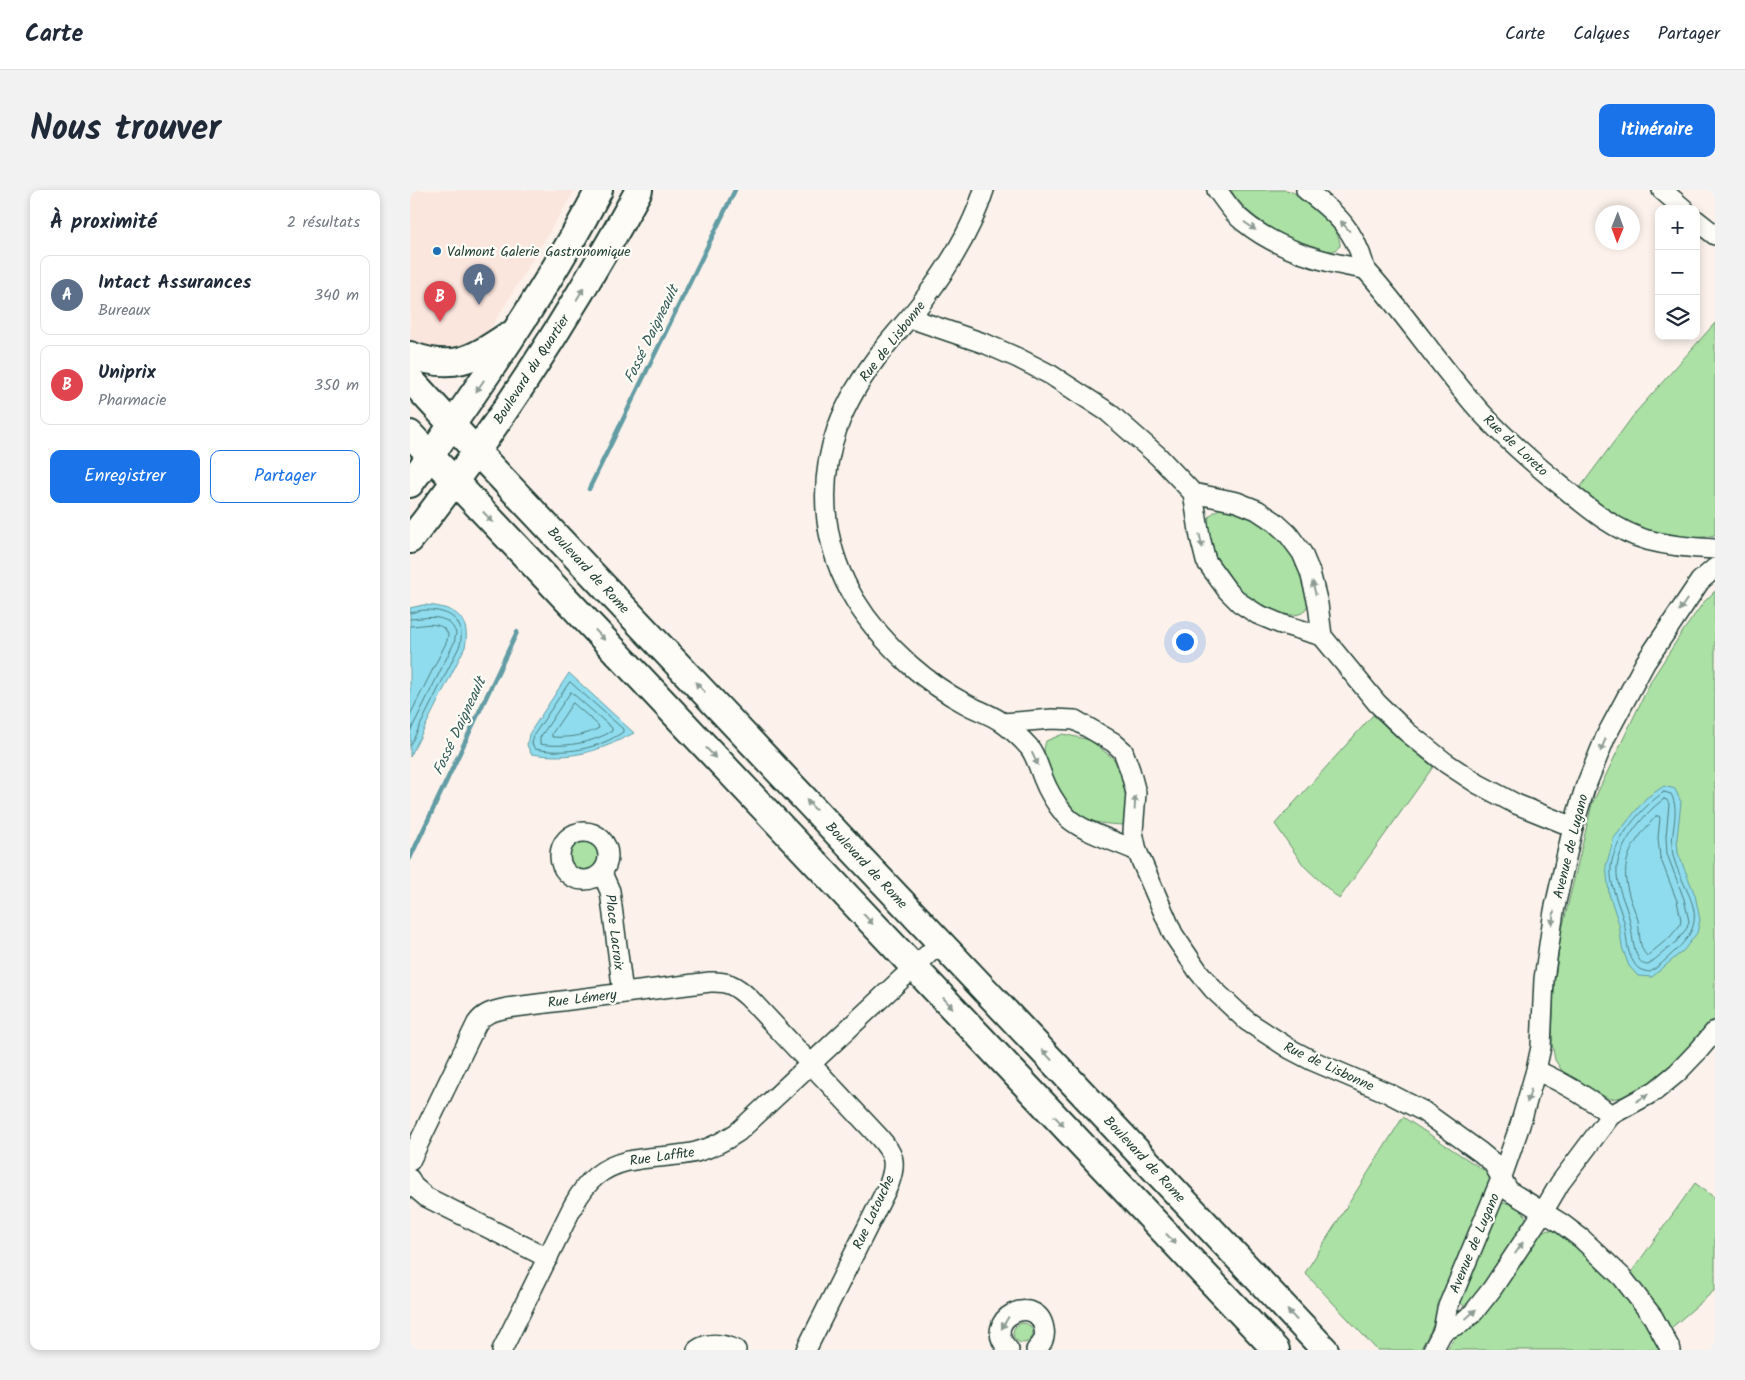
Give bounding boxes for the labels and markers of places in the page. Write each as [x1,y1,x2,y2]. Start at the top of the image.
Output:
place label: Valmont Galerie Gastronomique [447,241,631,263]
marker: Valmont Galerie Gastronomique [431,245,443,257]
pin: A [463,264,495,305]
pin: B [424,281,456,322]

